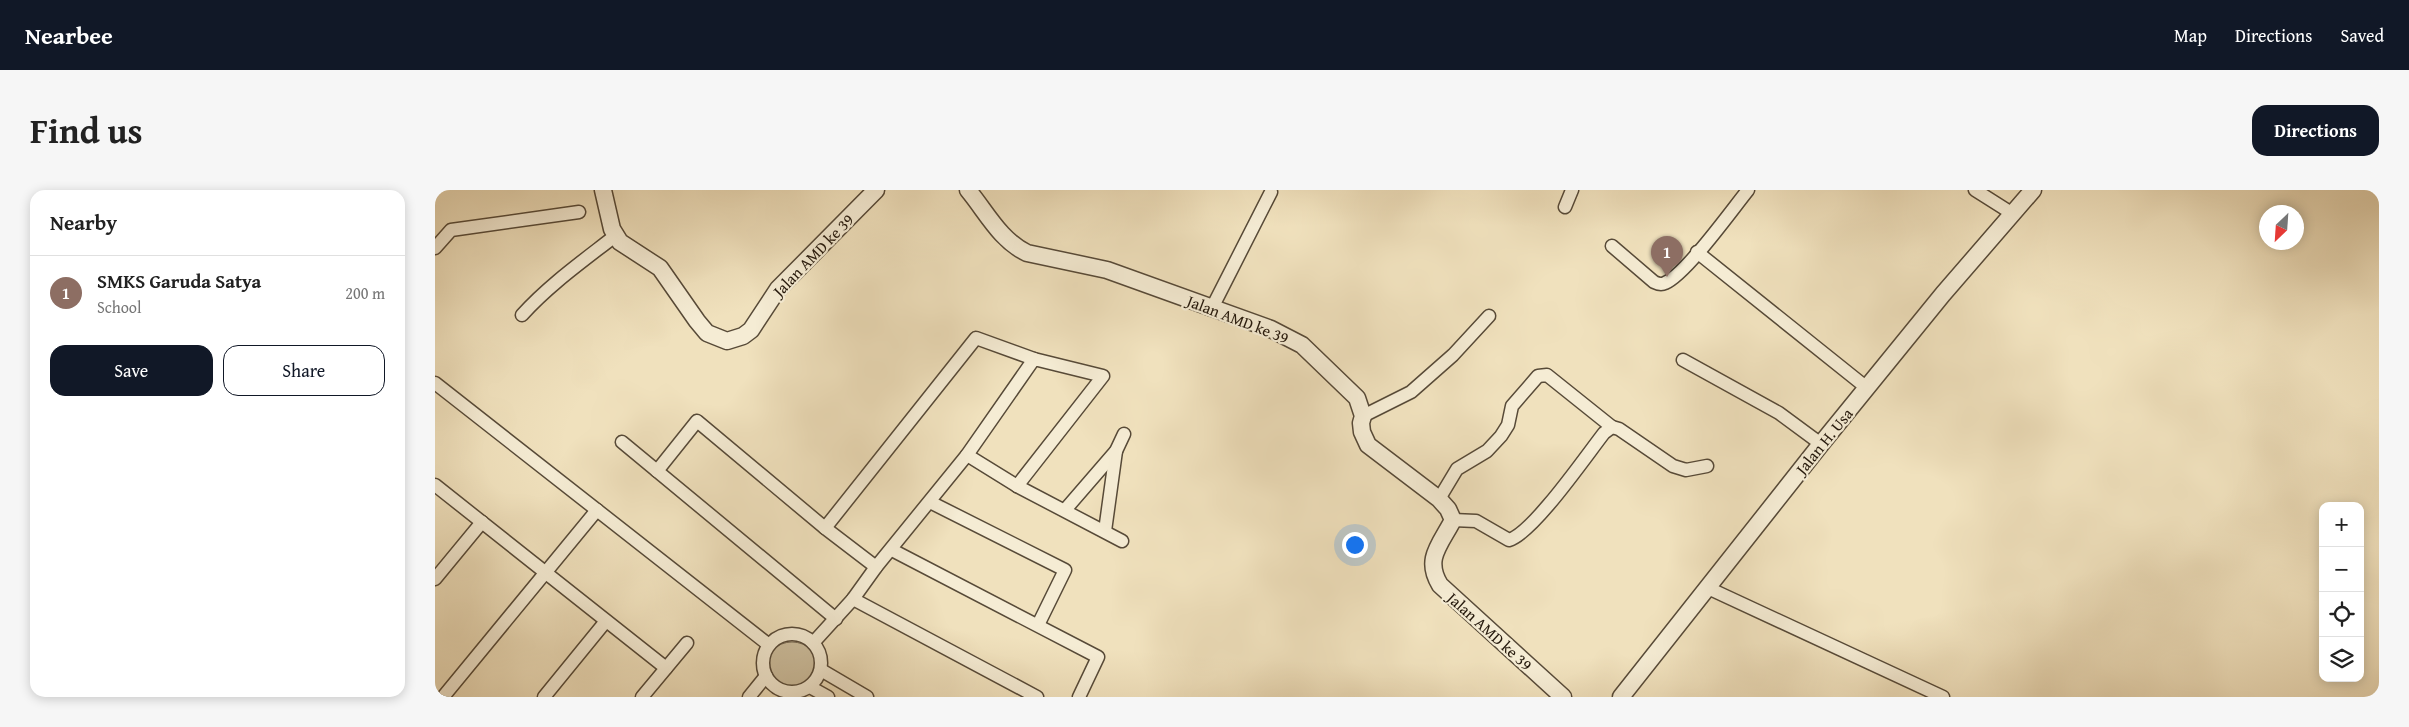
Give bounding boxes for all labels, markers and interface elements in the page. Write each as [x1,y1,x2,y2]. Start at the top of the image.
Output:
text: Nearbee [25,18,113,53]
text: Map [2174,22,2207,49]
text: Directions [2235,22,2312,49]
text: Saved [2340,22,2384,49]
text: Find us [30,105,143,156]
button: Directions [2252,105,2379,156]
north arrow [2259,205,2304,250]
text: Nearby [50,207,117,238]
street label: Jalan AMD ke 39 [766,208,859,303]
pin: 1 [1651,236,1683,277]
text: SMKS Garuda Satya [97,267,261,295]
text: 1 [62,281,70,305]
text: 200 m [345,281,385,305]
street label: Jalan AMD ke 39 [1182,288,1293,350]
text: School [97,295,141,319]
button: Save [50,345,213,396]
button: Share [223,345,385,396]
street label: Jalan H. Usa [1788,402,1859,481]
map controls [2319,502,2364,682]
button: + [2319,502,2364,547]
your location [1342,532,1368,558]
button: − [2319,547,2364,592]
street label: Jalan AMD ke 39 [1441,585,1538,676]
button: locate [2319,592,2364,637]
button: layers [2319,637,2364,682]

